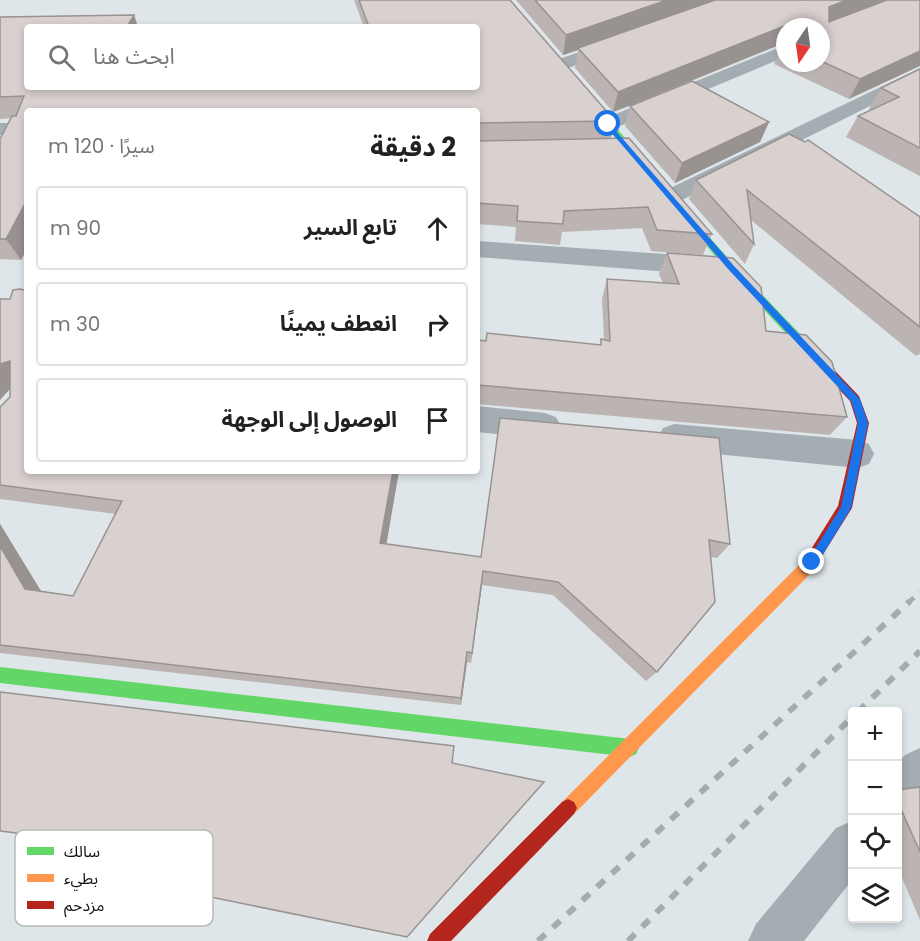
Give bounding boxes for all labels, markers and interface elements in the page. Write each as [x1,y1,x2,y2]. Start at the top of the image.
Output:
north arrow [776,18,830,72]
search box [24,24,480,90]
icon: search [45,41,78,74]
text: ابحث هنا [93,41,175,72]
route start [594,110,620,136]
text: 2 دقيقة [370,129,456,165]
text: سيرًا · 120 m [48,132,155,160]
text: تابع السير [304,212,397,243]
icon: ahead [421,212,454,245]
text: 90 m [50,214,101,242]
text: انعطف يمينًا [280,308,397,339]
icon: right [421,308,454,341]
text: 30 m [50,310,100,338]
text: الوصول إلى الوجهة [222,404,397,435]
icon: arrive [421,404,454,437]
route end [798,548,824,574]
map controls [848,707,902,923]
button: + [848,707,902,761]
button: − [848,761,902,815]
button: locate [848,815,902,869]
legend [15,830,213,926]
text: سالك [64,840,100,863]
text: بطيء [64,867,98,891]
button: layers [848,869,902,923]
text: مزدحم [64,894,104,918]

